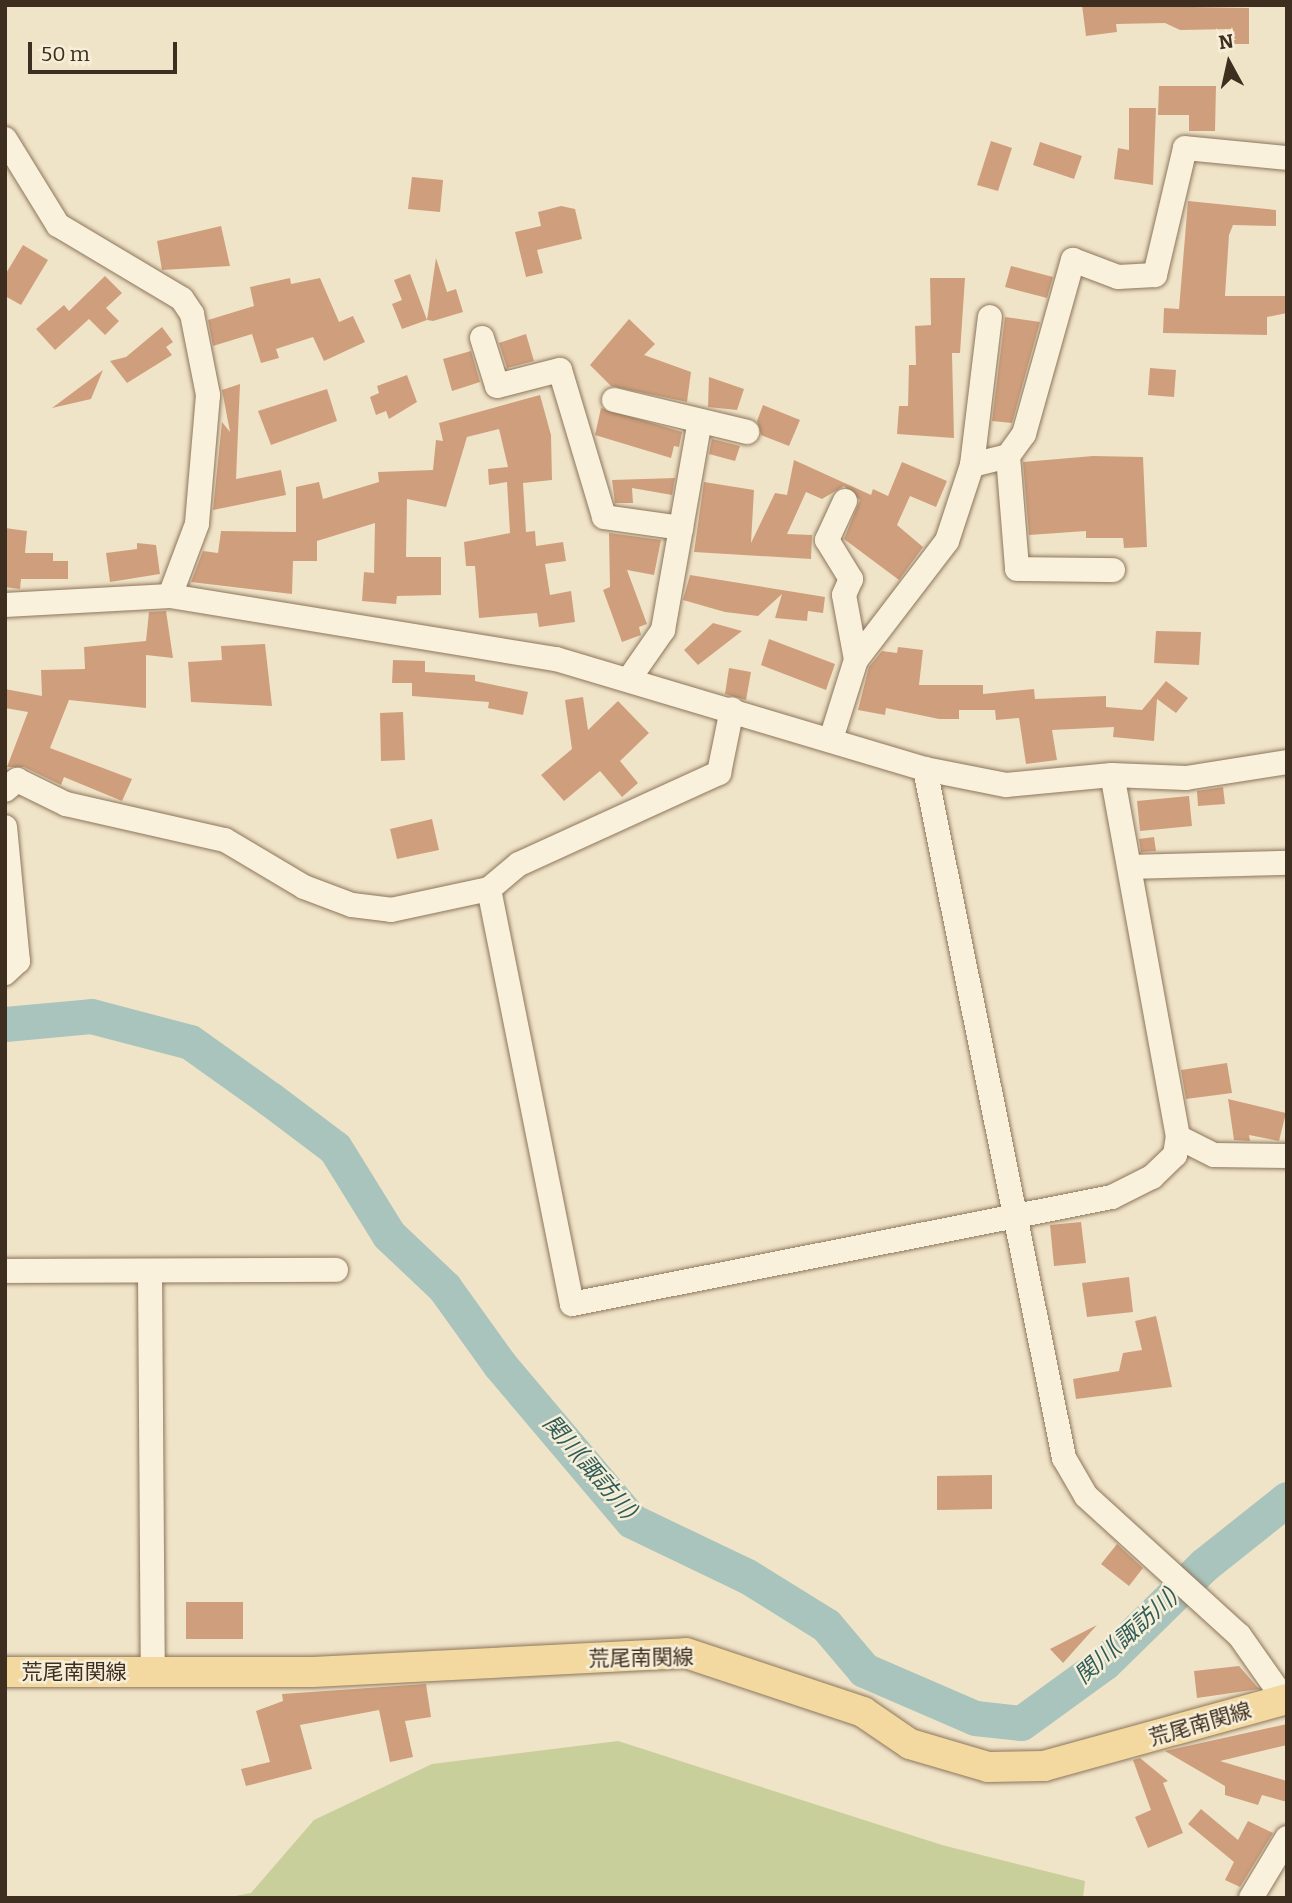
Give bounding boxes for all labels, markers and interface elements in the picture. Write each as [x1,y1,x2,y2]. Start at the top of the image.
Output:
scale bar [32,28,180,72]
north arrow [1194,28,1264,98]
text: N [1217,29,1235,54]
text: 50 m [41,41,90,67]
water label: 関川(諏訪川) [537,1409,643,1525]
water label: 関川(諏訪川) [1069,1583,1183,1689]
street label: 荒尾南関線 [588,1644,694,1672]
street label: 荒尾南関線 [22,1659,126,1685]
street label: 荒尾南関線 [1146,1697,1254,1751]

